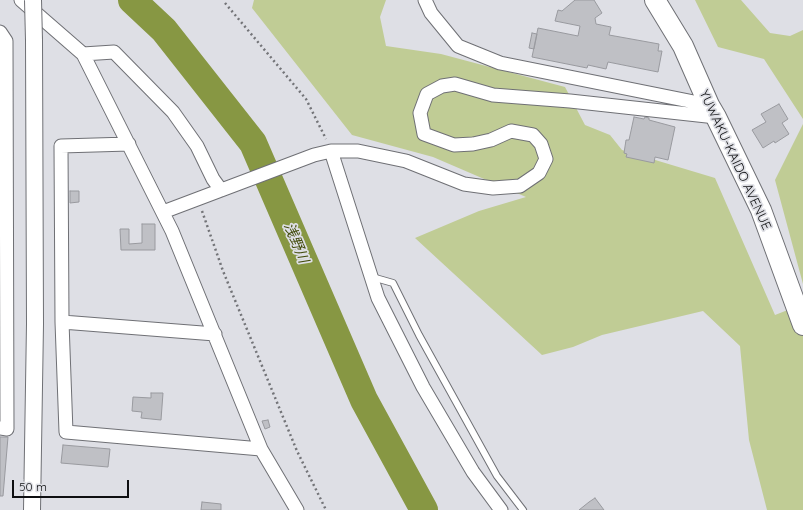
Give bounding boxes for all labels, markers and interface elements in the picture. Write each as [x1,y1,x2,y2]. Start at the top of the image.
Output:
street label: YUWAKU-KAIDO AVENUE [696,88,774,232]
water label: 浅野川 [280,220,312,266]
scale bar [14,472,131,498]
text: 50 m [19,479,47,494]

